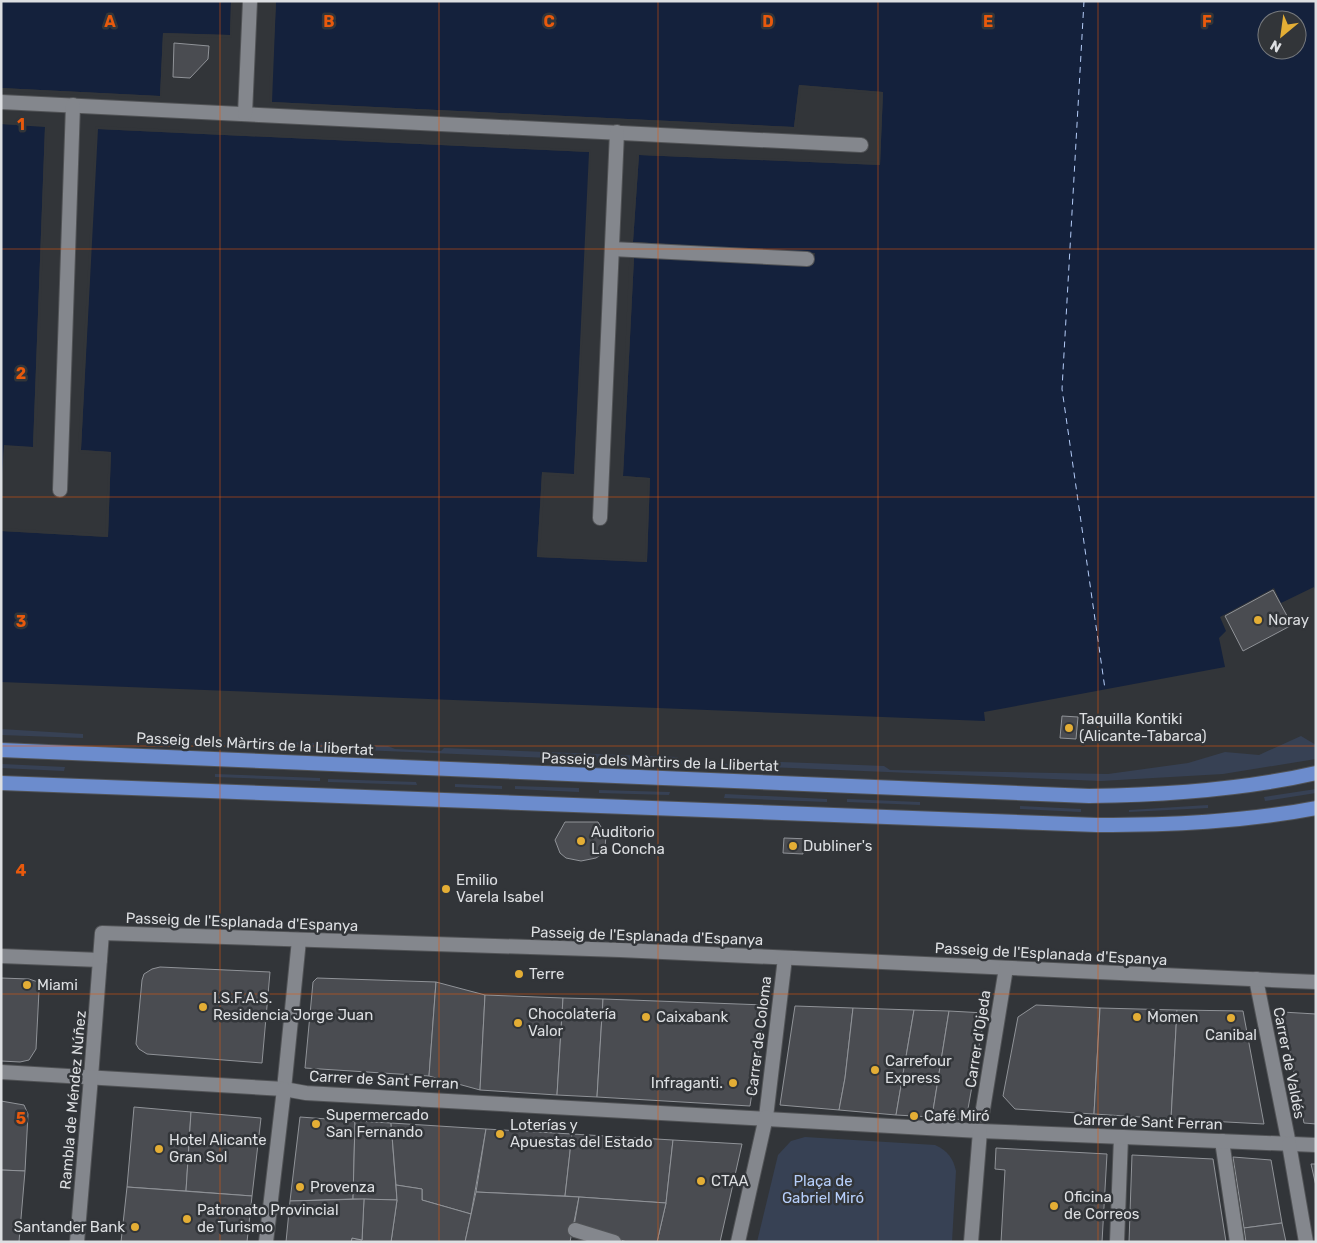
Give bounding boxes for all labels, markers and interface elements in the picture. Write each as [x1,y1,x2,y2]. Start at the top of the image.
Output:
north arrow [1257,10,1307,60]
text: A [104,12,116,31]
text: B [323,12,335,31]
text: C [543,12,555,31]
text: D [762,12,774,31]
text: E [983,12,993,31]
text: F [1202,12,1212,31]
text: N [1267,36,1284,56]
text: 1 [17,115,25,134]
text: 2 [16,364,26,383]
place label: Noray [1268,611,1309,629]
text: 3 [16,612,26,631]
marker: Noray [1252,614,1264,626]
place label: Taquilla Kontiki (Alicante-Tabarca) [1079,710,1207,745]
marker: Taquilla Kontiki (Alicante-Tabarca) [1063,722,1075,734]
street label: Passeig dels Màrtirs de la Llibertat [136,729,374,759]
street label: Passeig dels Màrtirs de la Llibertat [541,749,779,775]
place label: Auditorio La Concha [591,823,665,858]
marker: Auditorio La Concha [575,835,587,847]
place label: Dubliner's [803,837,873,855]
marker: Dubliner's [787,840,799,852]
text: 4 [16,861,27,880]
place label: Emilio Varela Isabel [456,871,544,906]
marker: Emilio Varela Isabel [440,883,452,895]
street label: Passeig de l'Esplanada d'Espanya [125,909,359,935]
street label: Passeig de l'Esplanada d'Espanya [530,923,764,949]
street label: Passeig de l'Esplanada d'Espanya [934,939,1168,969]
place label: Terre [529,965,564,983]
marker: Terre [513,968,525,980]
street label: Carrer de Coloma [743,975,775,1097]
place label: Miami [37,976,78,994]
marker: Miami [21,979,33,991]
place label: I.S.F.A.S. Residencia Jorge Juan [213,989,373,1024]
street label: Carrer d'Ojeda [961,989,995,1089]
marker: I.S.F.A.S. Residencia Jorge Juan [197,1001,209,1013]
place label: Chocolatería Valor [528,1005,616,1040]
street label: Carrer de Valdés [1269,1006,1309,1121]
place label: Caixabank [656,1008,728,1026]
place label: Momen [1147,1008,1198,1026]
street label: Rambla de Méndez Núñez [56,1009,90,1190]
marker: Caixabank [640,1011,652,1023]
marker: Momen [1131,1011,1143,1023]
marker: Canibal [1225,1012,1237,1024]
marker: Chocolatería Valor [512,1017,524,1029]
place label: Canibal [1205,1026,1257,1044]
place label: Carrefour Express [885,1052,952,1087]
marker: Carrefour Express [869,1064,881,1076]
street label: Carrer de Sant Ferran [309,1067,459,1093]
place label: Infraganti. [651,1074,723,1092]
marker: Infraganti. [727,1077,739,1089]
place label: Supermercado San Fernando [326,1106,429,1141]
place label: Café Miró [924,1107,990,1125]
text: 5 [16,1109,26,1128]
marker: Café Miró [908,1110,920,1122]
street label: Carrer de Sant Ferran [1073,1110,1223,1134]
place label: Loterías y Apuestas del Estado [510,1116,653,1151]
marker: Supermercado San Fernando [310,1118,322,1130]
marker: Loterías y Apuestas del Estado [494,1128,506,1140]
place label: Hotel Alicante Gran Sol [169,1131,267,1166]
marker: Hotel Alicante Gran Sol [153,1143,165,1155]
place label: CTAA [711,1172,749,1190]
park label: Plaça de Gabriel Miró [782,1172,864,1207]
marker: CTAA [695,1175,707,1187]
place label: Provenza [310,1178,375,1196]
marker: Provenza [294,1181,306,1193]
place label: Oficina de Correos [1064,1188,1140,1223]
marker: Oficina de Correos [1048,1200,1060,1212]
place label: Patronato Provincial de Turismo [197,1201,339,1236]
marker: Patronato Provincial de Turismo [181,1213,193,1225]
place label: Santander Bank [14,1218,125,1236]
marker: Santander Bank [129,1221,141,1233]

